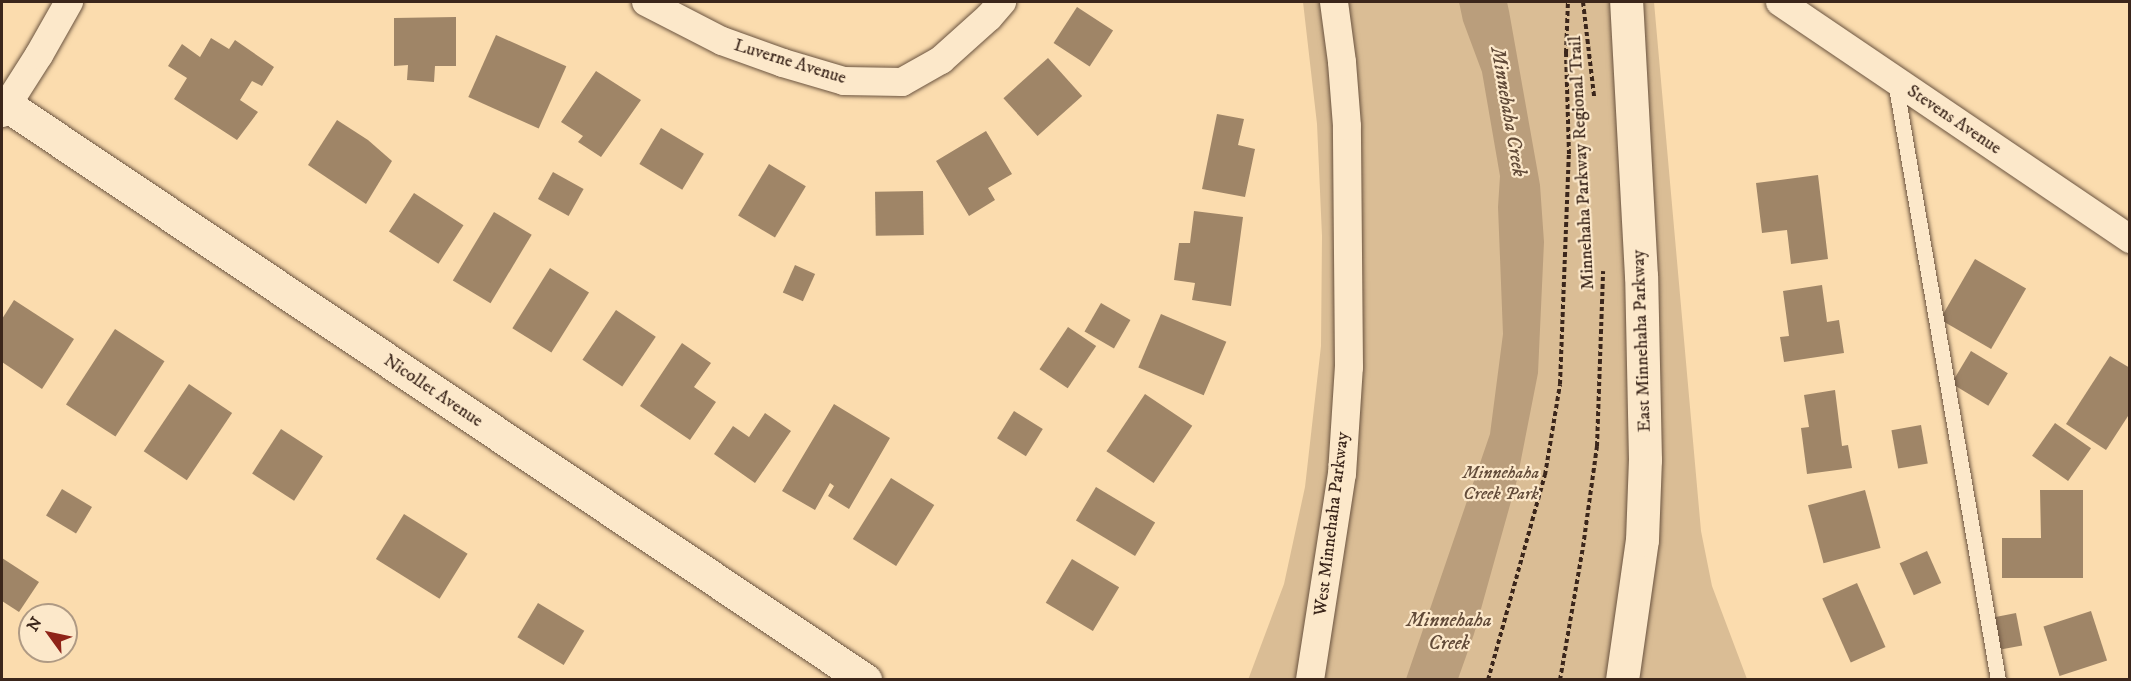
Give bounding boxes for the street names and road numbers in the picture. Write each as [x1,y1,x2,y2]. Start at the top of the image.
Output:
street label: Luverne Avenue [731,35,849,89]
street label: Minnehaha Parkway Regional Trail [1565,35,1599,291]
street label: Stevens Avenue [1903,81,2005,159]
street label: East Minnehaha Parkway [1628,249,1656,433]
street label: Nicollet Avenue [379,350,487,432]
street label: West Minnehaha Parkway [1310,431,1354,617]

